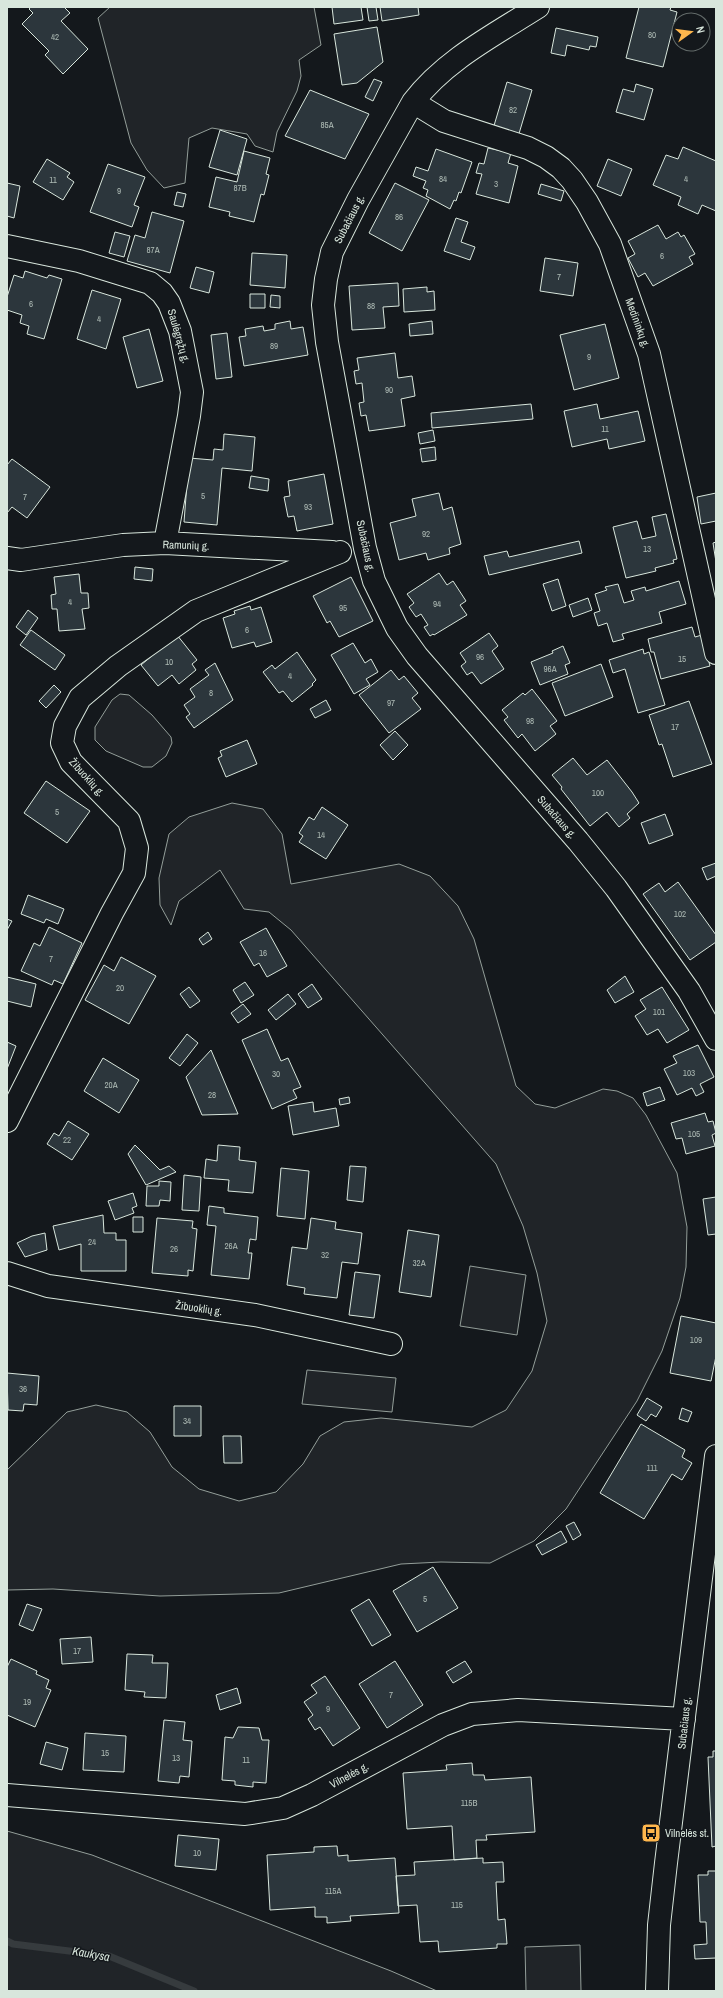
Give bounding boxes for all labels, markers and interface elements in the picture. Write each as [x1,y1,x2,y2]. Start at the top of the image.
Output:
north arrow [671,12,711,52]
text: N [693,25,708,34]
house number: 80 [648,29,656,41]
house number: 42 [51,31,59,43]
house number: 82 [509,104,517,116]
house number: 85A [320,119,334,131]
house number: 84 [439,173,447,185]
house number: 4 [684,173,688,185]
house number: 11 [49,174,57,186]
house number: 3 [494,178,498,190]
house number: 87B [233,182,247,194]
house number: 9 [117,185,121,197]
street label: Subačiaus g. [331,192,367,246]
house number: 86 [395,211,403,223]
house number: 87A [146,244,160,256]
house number: 6 [660,250,664,262]
house number: 7 [557,271,561,283]
street label: Medininkų g. [623,296,653,350]
house number: 6 [29,298,33,310]
house number: 88 [367,300,375,312]
street label: Saulėgrąžų g. [165,307,193,365]
house number: 4 [97,313,101,325]
house number: 89 [270,340,278,352]
house number: 9 [587,351,591,363]
house number: 90 [385,384,393,396]
house number: 11 [601,423,609,435]
house number: 5 [201,490,205,502]
house number: 7 [23,491,27,503]
house number: 93 [304,501,312,513]
street label: Subačiaus g. [354,519,378,573]
house number: 92 [422,528,430,540]
street label: Ramunių g. [162,537,210,553]
house number: 13 [643,543,651,555]
house number: 4 [68,596,72,608]
house number: 94 [433,598,441,610]
house number: 95 [339,602,347,614]
house number: 6 [245,624,249,636]
house number: 96 [476,651,484,663]
house number: 15 [678,653,686,665]
house number: 10 [165,656,173,668]
house number: 96A [543,663,557,675]
house number: 4 [288,670,292,682]
house number: 8 [209,687,213,699]
house number: 97 [387,697,395,709]
house number: 98 [526,715,534,727]
house number: 17 [671,721,679,733]
street label: Žibuoklių g. [66,755,108,799]
house number: 100 [592,787,604,799]
street label: Subačiaus g. [534,793,580,841]
house number: 5 [55,806,59,818]
house number: 14 [317,829,325,841]
house number: 102 [674,908,686,920]
house number: 16 [259,947,267,959]
house number: 7 [49,953,53,965]
house number: 20 [116,982,124,994]
house number: 101 [653,1006,665,1018]
house number: 103 [683,1067,695,1079]
house number: 30 [272,1068,280,1080]
house number: 20A [104,1079,118,1091]
house number: 28 [208,1089,216,1101]
house number: 105 [688,1128,700,1140]
house number: 22 [63,1134,71,1146]
house number: 24 [88,1236,96,1248]
house number: 26A [224,1240,238,1252]
house number: 26 [170,1243,178,1255]
house number: 32 [321,1249,329,1261]
house number: 32A [412,1257,426,1269]
street label: Žibuoklių g. [175,1298,223,1318]
house number: 109 [690,1334,702,1346]
house number: 36 [19,1383,27,1395]
house number: 34 [183,1415,191,1427]
house number: 111 [646,1462,658,1474]
house number: 5 [423,1593,427,1605]
house number: 17 [73,1645,81,1657]
house number: 7 [389,1689,393,1701]
house number: 19 [23,1696,31,1708]
street label: Subačiaus g. [674,1696,694,1750]
house number: 9 [326,1703,330,1715]
house number: 15 [101,1747,109,1759]
house number: 13 [172,1752,180,1764]
house number: 11 [242,1754,250,1766]
street label: Vilnelės g. [327,1759,371,1791]
house number: 115B [461,1797,477,1809]
bus stop icon: Vilnelės st. [640,1822,662,1844]
place label: Vilnelės st. [665,1826,709,1840]
house number: 10 [193,1847,201,1859]
house number: 115A [325,1885,341,1897]
house number: 115 [451,1899,463,1911]
water label: Kaukysa [71,1943,111,1965]

